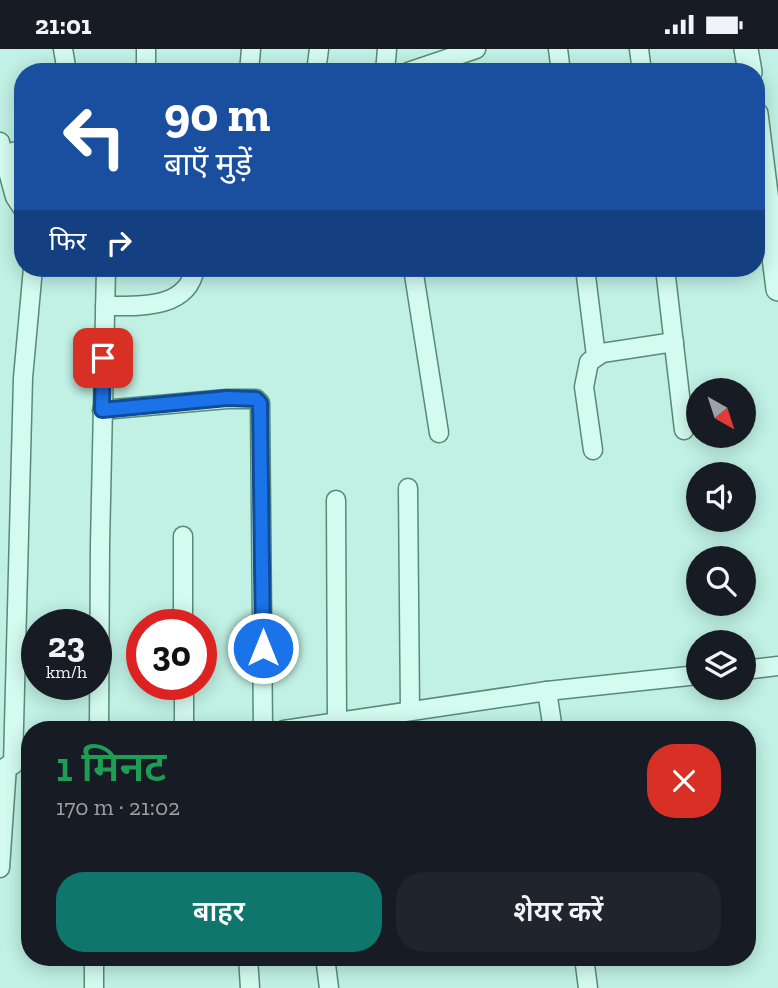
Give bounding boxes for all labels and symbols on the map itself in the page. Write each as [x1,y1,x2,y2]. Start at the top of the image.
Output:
pin [73,328,133,388]
north arrow [686,378,756,448]
speed limit sign: 30 [126,609,217,700]
position arrow [226,611,300,685]

